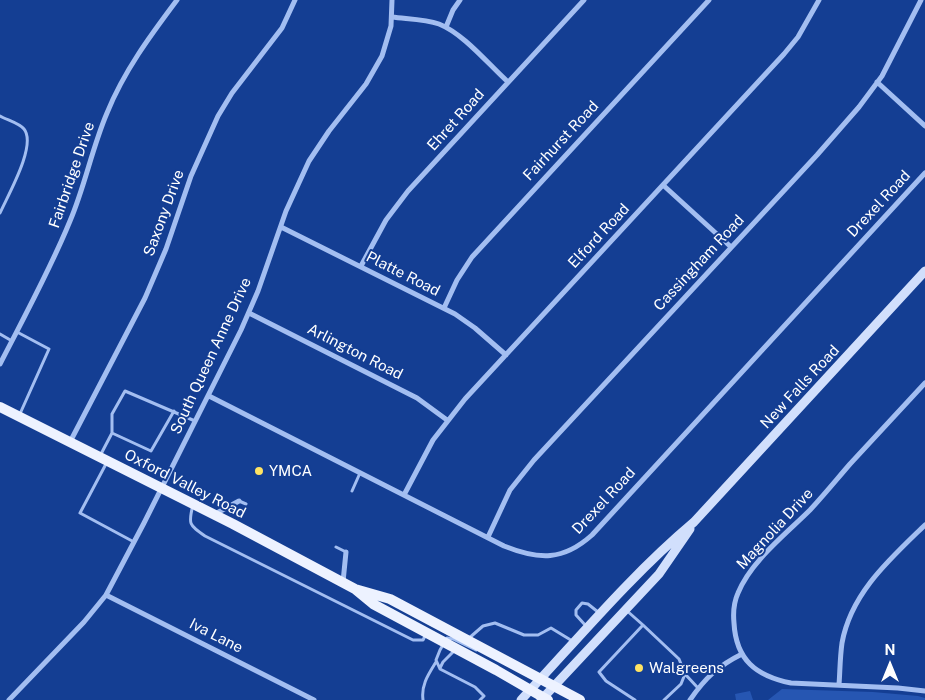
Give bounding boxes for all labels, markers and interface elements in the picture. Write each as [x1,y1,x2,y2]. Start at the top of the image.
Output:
street label: Ehret Road [424,85,488,155]
street label: Fairhurst Road [519,97,603,185]
street label: Fairbridge Drive [45,119,99,231]
street label: Saxony Drive [140,167,188,259]
street label: Drexel Road [844,167,914,241]
street label: Elford Road [565,200,633,272]
street label: Cassingham Road [650,211,748,315]
street label: Platte Road [363,248,443,300]
street label: South Queen Anne Drive [167,275,255,437]
street label: Arlington Road [304,320,406,384]
street label: New Falls Road [757,342,843,432]
street label: Oxford Valley Road [121,446,249,522]
place label: YMCA [269,462,312,480]
street label: Drexel Road [569,464,639,538]
marker: YMCA [253,465,265,477]
street label: Magnolia Drive [733,485,817,573]
street label: Iva Lane [186,615,246,657]
north arrow [865,640,915,690]
text: N [885,642,895,658]
place label: Walgreens [649,659,724,677]
marker: Walgreens [633,662,645,674]

